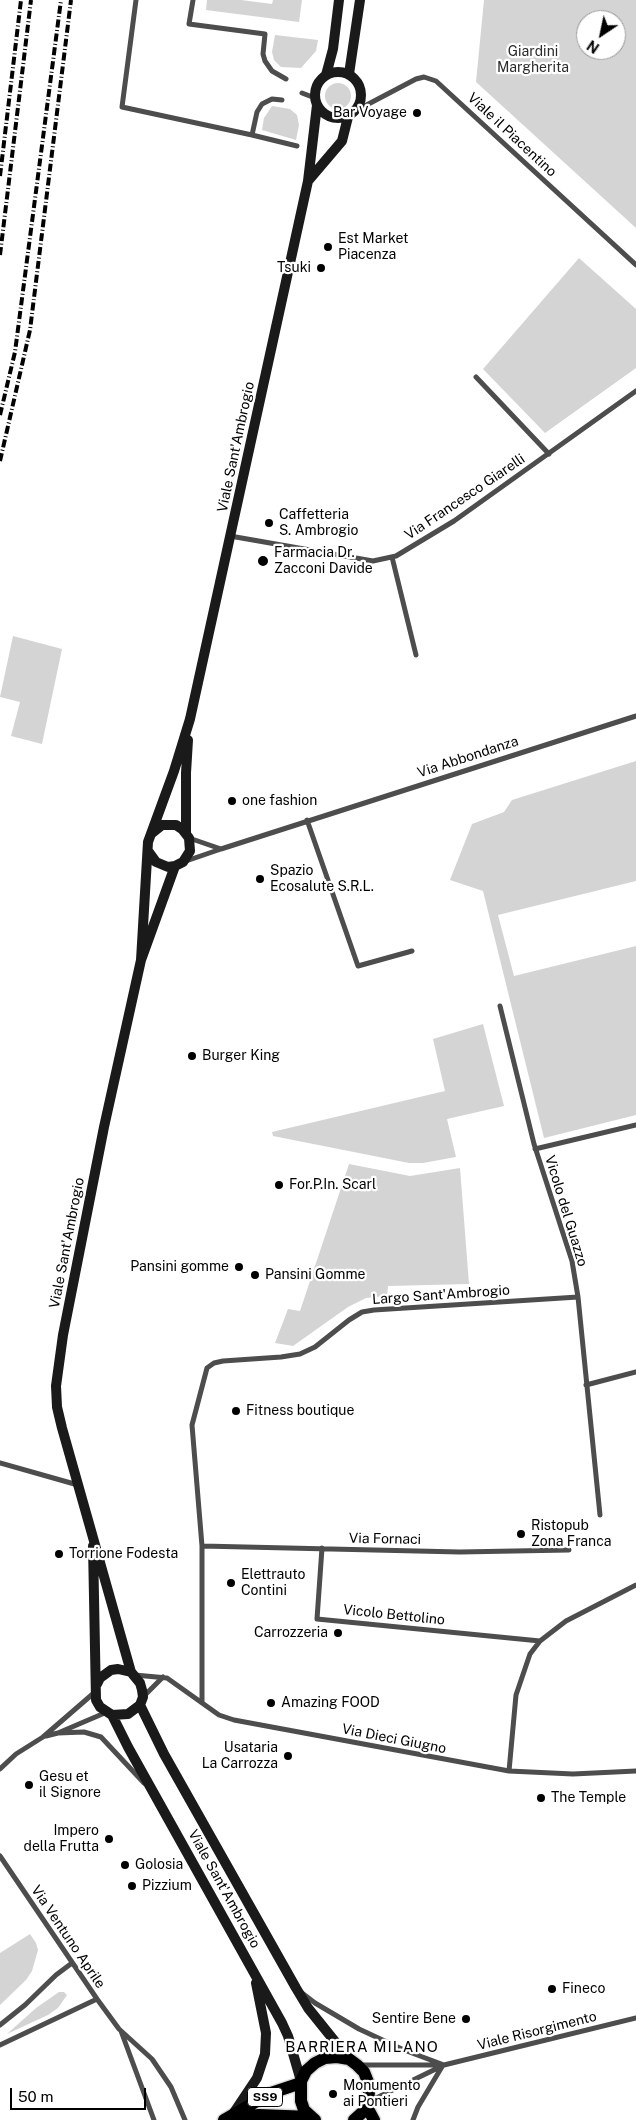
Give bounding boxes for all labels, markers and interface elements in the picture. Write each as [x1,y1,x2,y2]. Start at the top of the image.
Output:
north arrow [576,10,626,60]
text: N [584,37,602,56]
park label: Giardini Margherita [497,44,569,76]
street label: Viale il Piacentino [464,89,560,181]
place label: Bar Voyage [333,105,407,121]
marker: Bar Voyage [411,107,423,119]
place label: Est Market Piacenza [338,231,408,264]
marker: Est Market Piacenza [322,241,334,253]
place label: Tsuki [277,260,311,276]
marker: Tsuki [315,262,327,274]
street label: Viale Sant'Ambrogio [214,380,258,514]
street label: Via Francesco Giarelli [402,451,528,543]
place label: Caffetteria S. Ambrogio [279,507,358,540]
marker: Caffetteria S. Ambrogio [263,517,275,529]
place label: Farmacia Dr. Zacconi Davide [274,545,373,578]
marker: Farmacia Dr. Zacconi Davide [256,554,270,568]
street label: Via Abbondanza [415,733,521,781]
place label: one fashion [242,793,317,809]
marker: one fashion [226,795,238,807]
place label: Spazio Ecosalute S.R.L. [270,863,374,896]
marker: Spazio Ecosalute S.R.L. [254,873,266,885]
place label: Burger King [202,1048,280,1064]
marker: Burger King [186,1050,198,1062]
street label: Vicolo del Guazzo [541,1154,591,1268]
street label: Viale Sant'Ambrogio [46,1176,88,1310]
place label: For.P.In. Scarl [289,1177,376,1193]
marker: For.P.In. Scarl [273,1179,285,1191]
place label: Pansini gomme [130,1259,229,1275]
marker: Pansini gomme [233,1261,245,1273]
place label: Pansini Gomme [265,1267,365,1283]
marker: Pansini Gomme [249,1269,261,1281]
street label: Largo Sant'Ambrogio [372,1282,510,1308]
place label: Fitness boutique [246,1403,354,1419]
marker: Fitness boutique [230,1405,242,1417]
place label: Ristopub Zona Franca [531,1518,611,1550]
marker: Ristopub Zona Franca [515,1528,527,1540]
street label: Via Fornaci [349,1530,421,1548]
place label: Torrione Fodesta [69,1546,178,1562]
marker: Torrione Fodesta [53,1548,65,1560]
place label: Elettrauto Contini [241,1567,305,1600]
marker: Elettrauto Contini [225,1577,237,1589]
street label: Vicolo Bettolino [342,1601,446,1629]
place label: Carrozzeria [254,1625,328,1641]
marker: Carrozzeria [332,1627,344,1639]
place label: Amazing FOOD [281,1695,380,1711]
marker: Amazing FOOD [265,1697,277,1709]
street label: Via Dieci Giugno [340,1721,448,1757]
place label: Usataria La Carrozza [202,1740,278,1772]
marker: Usataria La Carrozza [282,1750,294,1762]
place label: Gesu et il Signore [39,1769,101,1801]
marker: Gesu et il Signore [23,1779,35,1791]
place label: The Temple [551,1790,626,1806]
marker: The Temple [535,1792,547,1804]
place label: Impero della Frutta [24,1823,99,1855]
street label: Viale Sant'Ambrogio [184,1827,264,1951]
marker: Impero della Frutta [103,1833,115,1845]
place label: Golosia [135,1857,183,1873]
marker: Golosia [119,1859,131,1871]
place label: Pizzium [142,1878,192,1894]
marker: Pizzium [126,1880,138,1892]
street label: Via Ventuno Aprile [27,1882,109,1992]
place label: Fineco [562,1981,605,1997]
marker: Fineco [546,1983,558,1995]
street label: Viale Risorgimento [476,2008,598,2054]
place label: Sentire Bene [372,2011,456,2027]
marker: Sentire Bene [460,2013,472,2025]
district label: BARRIERA MILANO [283,2038,441,2056]
scale bar [12,2078,149,2110]
place label: Monumento ai Pontieri [343,2078,421,2110]
text: 50 m [18,2088,53,2105]
road number: SS9 [248,2088,282,2106]
marker: Monumento ai Pontieri [327,2088,339,2100]

